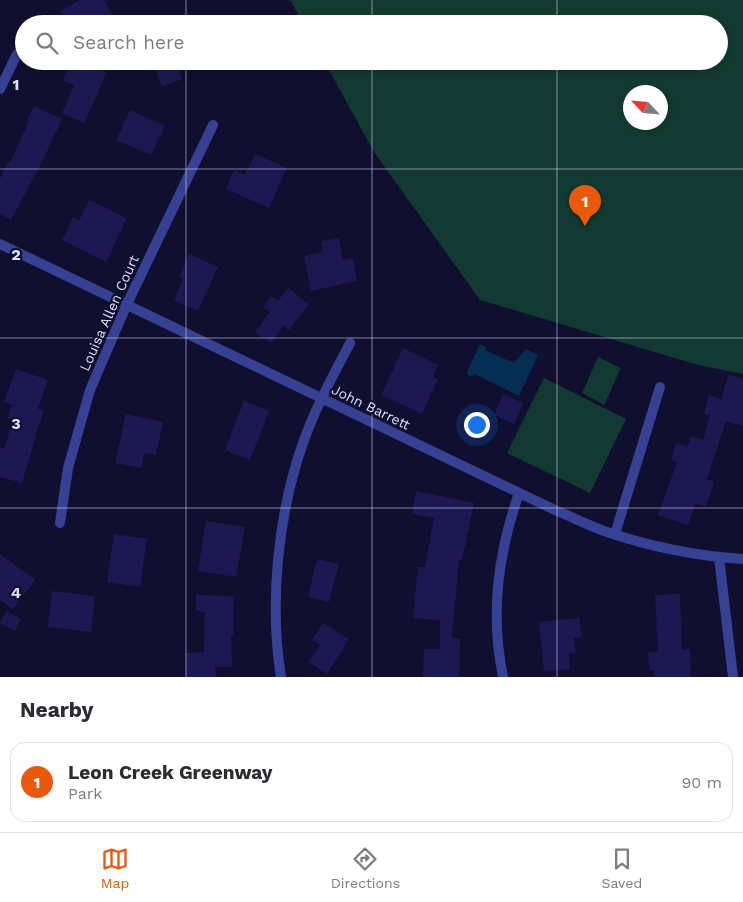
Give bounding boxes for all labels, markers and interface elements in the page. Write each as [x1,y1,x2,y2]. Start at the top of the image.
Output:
search box [15,15,728,70]
icon: search [33,29,61,57]
text: Search here [73,31,184,54]
text: 1 [13,75,19,94]
north arrow [623,85,668,130]
pin: 1 [569,185,601,226]
text: 2 [11,245,21,264]
street label: Louisa Allen Court [76,252,142,373]
street label: John Barrett [329,381,413,433]
your location [464,412,490,438]
text: 3 [11,414,21,433]
text: 4 [11,583,21,602]
text: Nearby [20,697,93,722]
text: Leon Creek Greenway [68,761,272,784]
text: 1 [34,773,40,792]
text: 90 m [681,773,722,792]
text: Park [68,784,102,803]
tab: Map [101,845,129,891]
tab: Directions [331,845,400,891]
tab: Saved [602,845,642,891]

